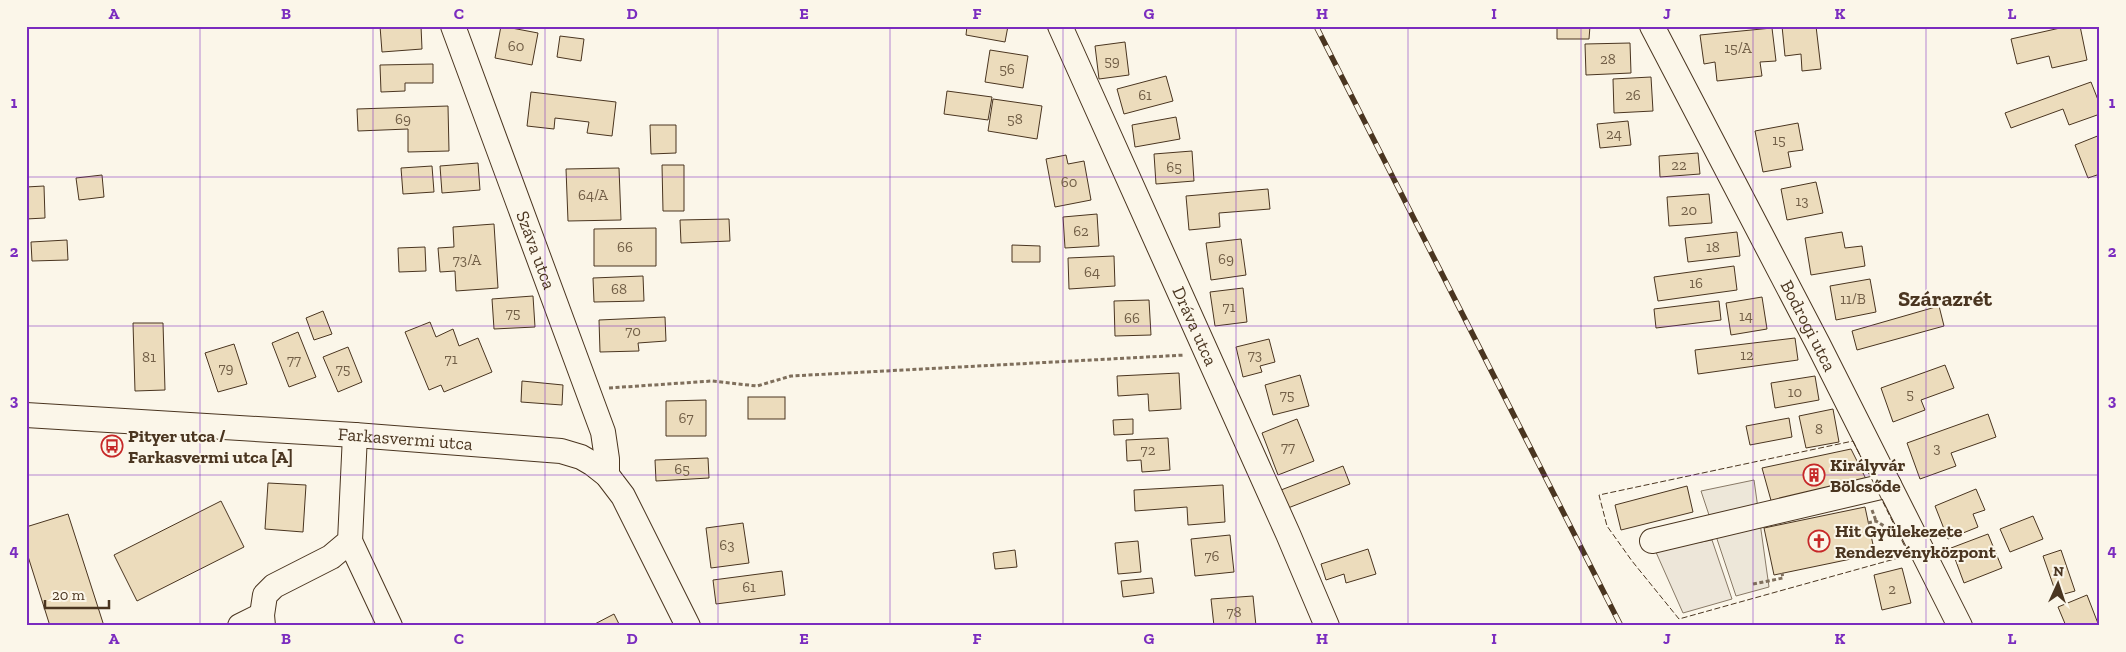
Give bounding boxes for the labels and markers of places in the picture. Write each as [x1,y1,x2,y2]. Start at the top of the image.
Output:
place label: Pityer utca / Farkasvermi utca [A] [128,425,293,468]
bus stop icon: Pityer utca / Farkasvermi utca [A] [100,434,124,458]
place label: Királyvár Bölcsőde [1830,454,1905,497]
building icon: Királyvár Bölcsőde [1802,463,1826,487]
place label: Hit Gyülekezete Rendezvényközpont [1835,520,1997,563]
church icon: Hit Gyülekezete Rendezvényközpont [1807,529,1831,553]

